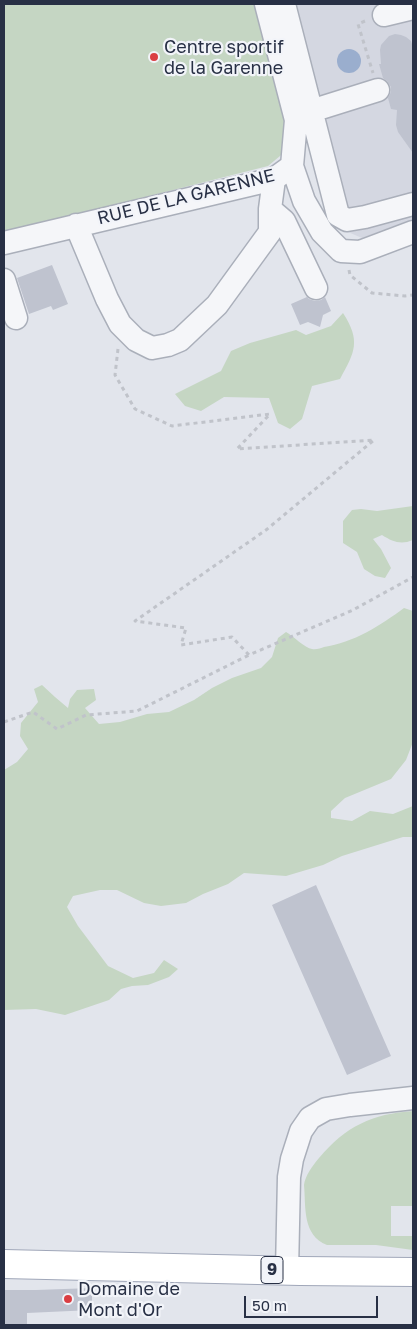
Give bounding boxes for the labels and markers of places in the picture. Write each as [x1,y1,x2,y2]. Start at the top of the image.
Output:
place label: Centre sportif de la Garenne [164,36,284,78]
marker: Centre sportif de la Garenne [148,51,160,63]
place label: Domaine de Mont d'Or [78,1278,180,1320]
marker: Domaine de Mont d'Or [62,1293,74,1305]

